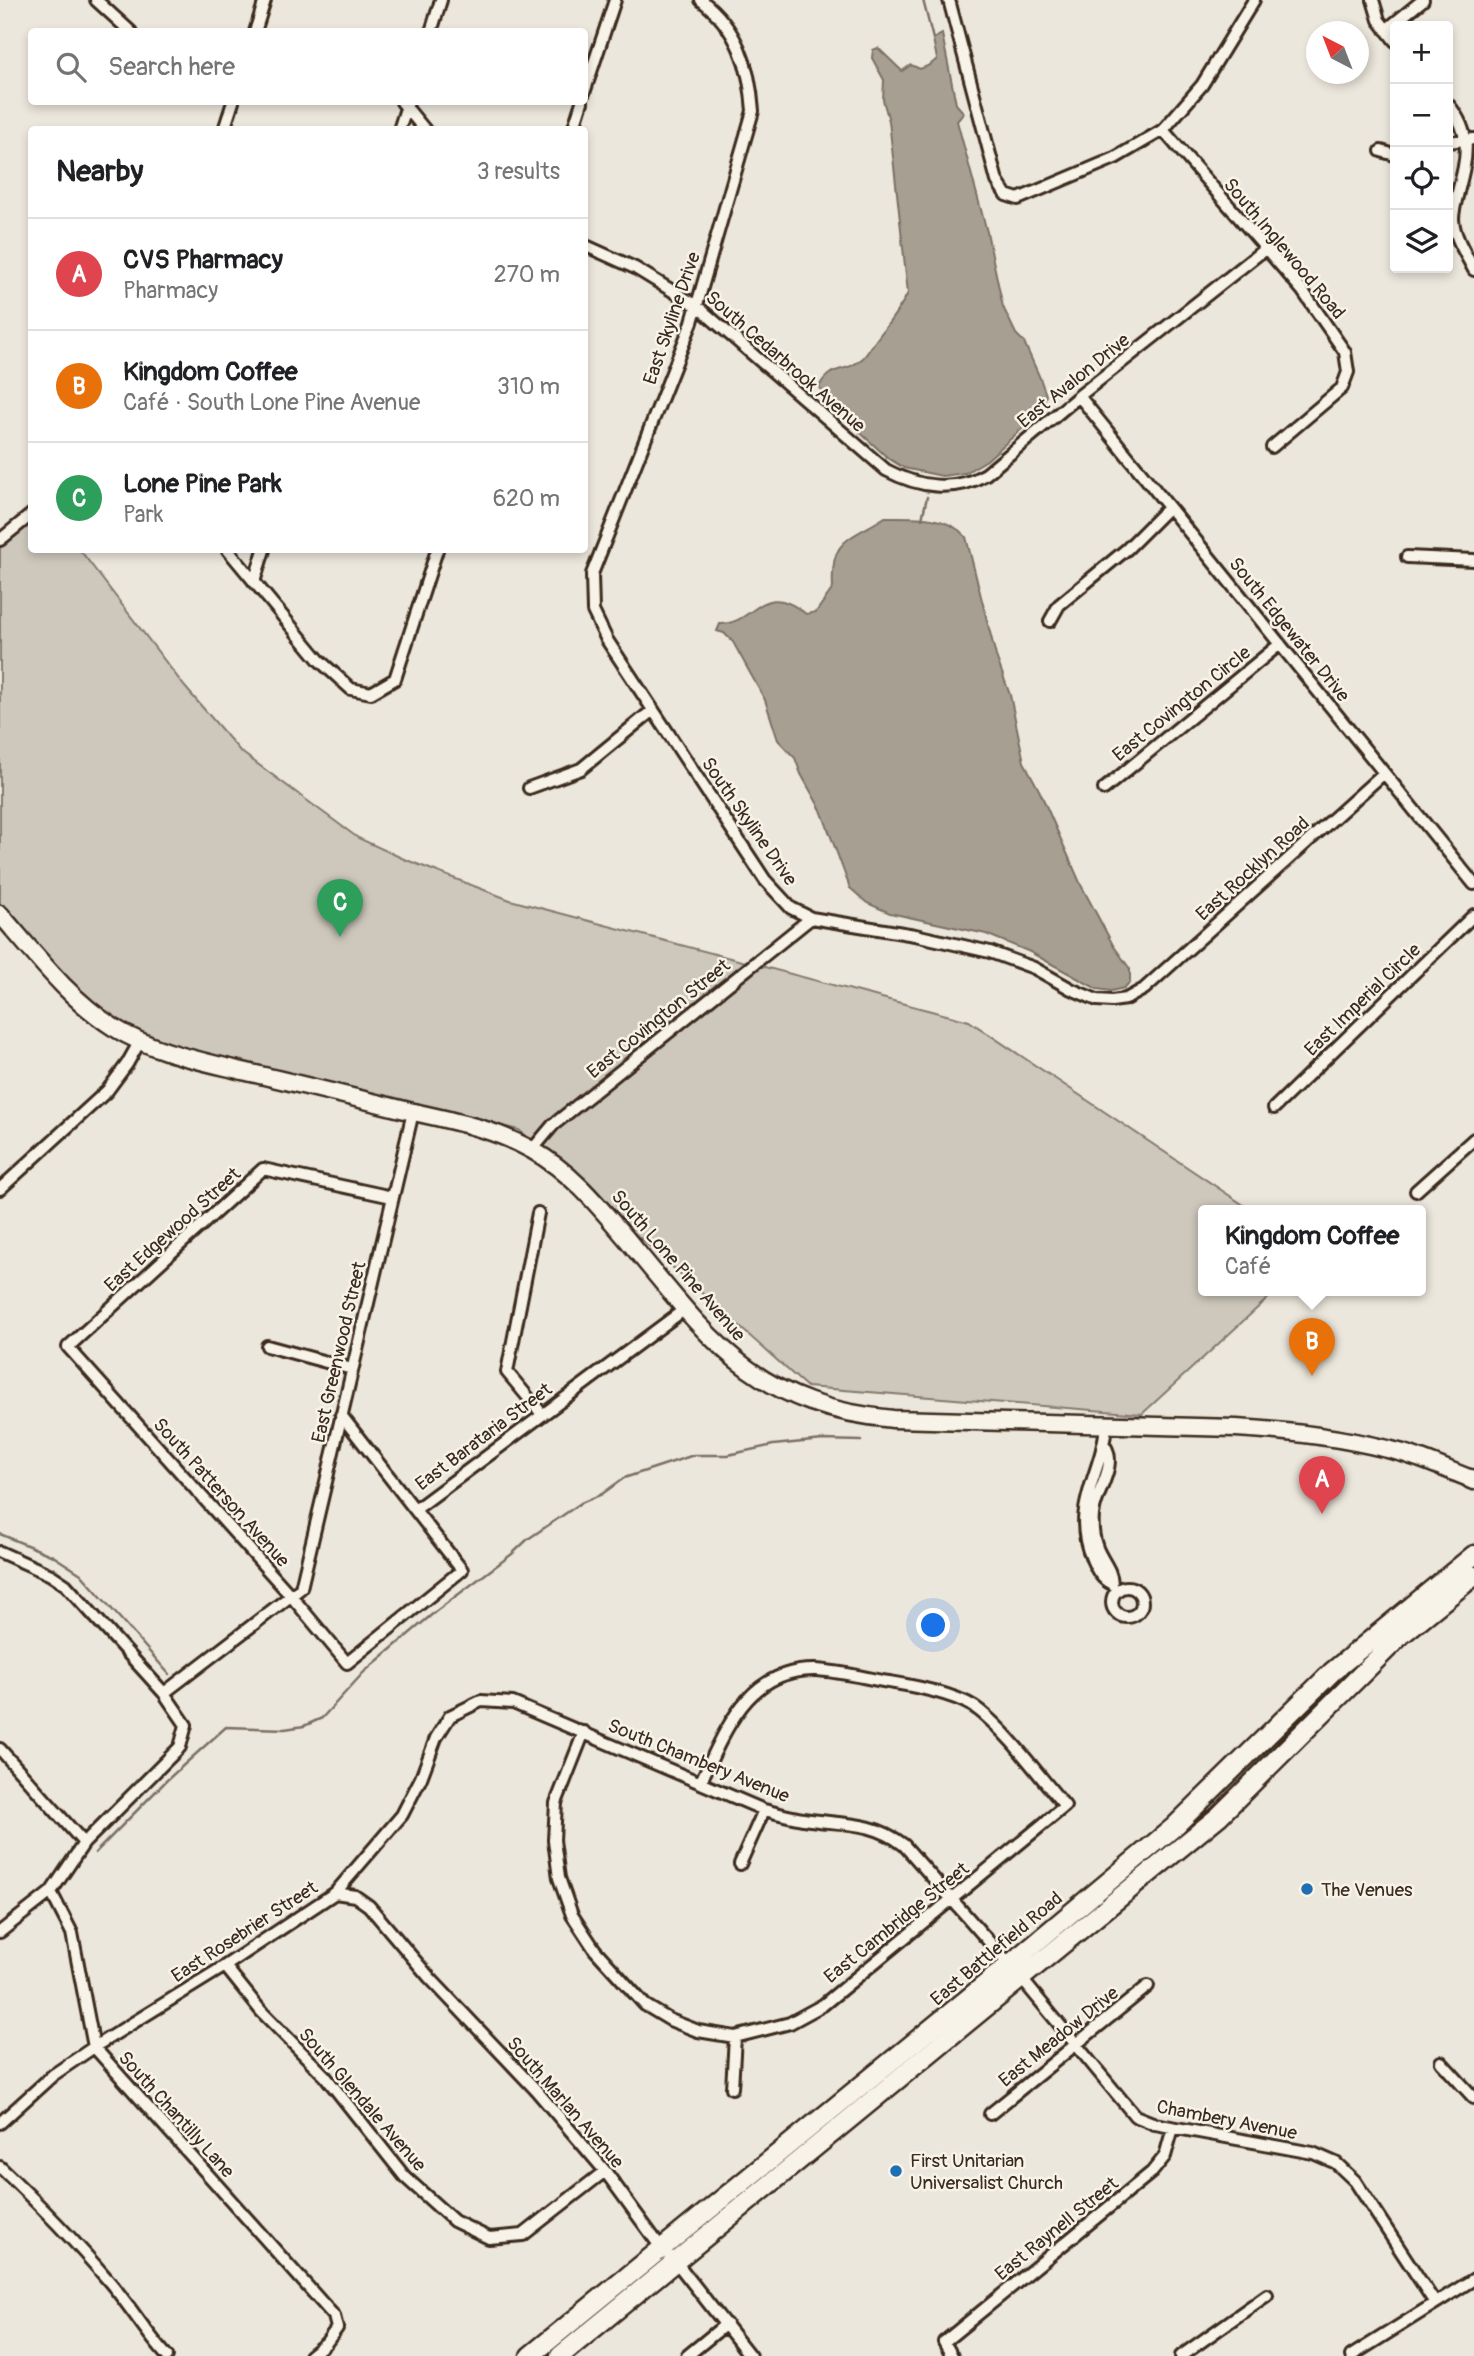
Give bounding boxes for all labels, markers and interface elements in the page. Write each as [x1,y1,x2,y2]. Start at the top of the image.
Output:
north arrow [1306,21,1369,84]
map controls [1390,21,1453,273]
button: + [1390,21,1453,84]
search box [28,28,588,105]
icon: search [52,48,90,86]
text: Search here [108,51,235,83]
button: − [1390,84,1453,147]
button: locate [1390,147,1453,210]
text: Nearby [56,153,143,190]
text: 3 results [477,157,560,186]
street label: South Inglewood Road [1218,173,1350,324]
button: layers [1390,210,1453,273]
text: CVS Pharmacy [123,244,283,276]
street label: East Skyline Drive [638,248,706,388]
text: A [72,260,86,289]
text: 270 m [494,260,560,289]
text: Pharmacy [123,276,218,305]
street label: South Cedarbrook Avenue [700,286,871,438]
street label: East Avalon Drive [1013,328,1135,433]
text: Kingdom Coffee [123,356,298,388]
text: B [72,372,86,401]
text: 310 m [497,372,560,401]
text: Café · South Lone Pine Avenue [123,388,420,417]
text: Lone Pine Park [123,468,282,500]
text: C [72,484,86,513]
text: 620 m [493,484,560,513]
text: Park [123,500,163,529]
street label: South Edgewater Drive [1224,552,1355,707]
street label: East Covington Circle [1108,640,1256,767]
street label: South Skyline Drive [696,753,803,891]
street label: East Rocklyn Road [1191,811,1314,926]
pin: C [317,879,363,937]
street label: East Imperial Circle [1299,938,1426,1061]
street label: East Covington Street [582,954,735,1084]
street label: East Edgewood Street [100,1162,246,1297]
street label: South Lone Pine Avenue [606,1185,751,1347]
popup [1198,1205,1426,1296]
text: Kingdom Coffee [1225,1220,1399,1252]
text: Café [1225,1252,1271,1281]
street label: East Greenwood Street [306,1259,372,1445]
pin: B [1289,1318,1335,1376]
street label: East Barataria Street [411,1377,557,1496]
street label: South Patterson Avenue [148,1413,295,1573]
pin: A [1299,1456,1345,1514]
your location [916,1608,950,1642]
street label: South Chambery Avenue [604,1713,794,1809]
street label: East Cambridge Street [819,1857,974,1989]
street label: East Rosebrier Street [167,1875,322,1988]
place label: The Venues [1321,1878,1413,1902]
marker: The Venues [1299,1881,1315,1897]
street label: East Battlefield Road [926,1887,1068,2011]
street label: East Meadow Drive [994,1981,1124,2092]
street label: South Glendale Avenue [293,2023,432,2177]
street label: South Marlan Avenue [501,2032,629,2174]
street label: South Chantilly Lane [113,2046,240,2184]
street label: Chambery Avenue [1155,2095,1300,2145]
place label: First Unitarian Universalist Church [910,2149,1063,2195]
marker: First Unitarian Universalist Church [888,2163,904,2179]
street label: East Raynell Street [990,2171,1123,2286]

